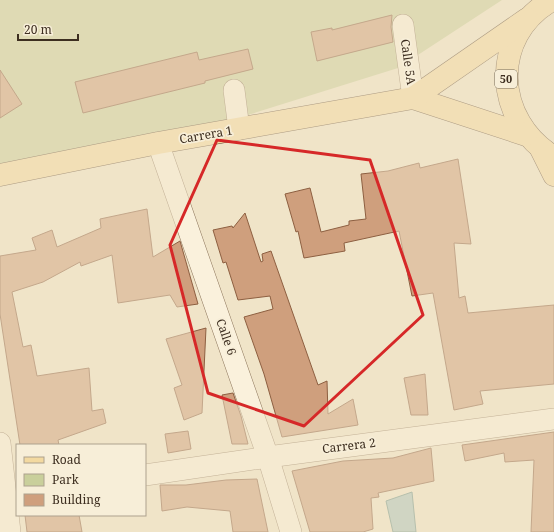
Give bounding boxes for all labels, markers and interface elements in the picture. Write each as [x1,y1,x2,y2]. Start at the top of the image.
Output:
scale bar [18,16,78,42]
text: 20 m [24,21,52,38]
street label: Calle 5A [397,38,420,87]
road number: 50 [495,70,517,88]
street label: Carrera 1 [178,121,234,148]
street label: Calle 6 [212,316,241,358]
street label: Carrera 2 [321,434,377,457]
legend [16,444,146,516]
text: Road [52,451,82,468]
text: Park [52,471,80,488]
text: Building [52,491,101,508]

